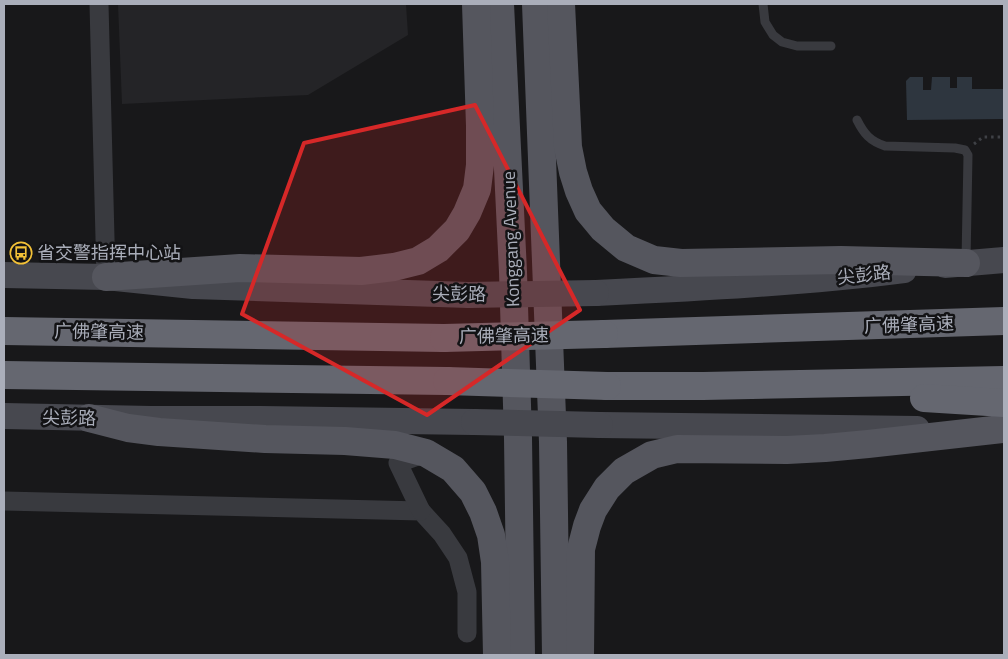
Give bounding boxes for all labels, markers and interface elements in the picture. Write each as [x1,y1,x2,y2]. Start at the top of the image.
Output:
street label: Konggang Avenue [495,171,526,307]
place label: 省交警指挥中心站 [37,239,181,266]
bus stop icon: 省交警指挥中心站 [9,241,33,265]
street label: 尖彭路 [836,258,892,291]
street label: 尖彭路 [432,280,486,307]
street label: 广佛肇高速 [864,309,954,340]
street label: 广佛肇高速 [54,317,144,346]
street label: 广佛肇高速 [459,321,549,350]
street label: 尖彭路 [42,404,96,431]

